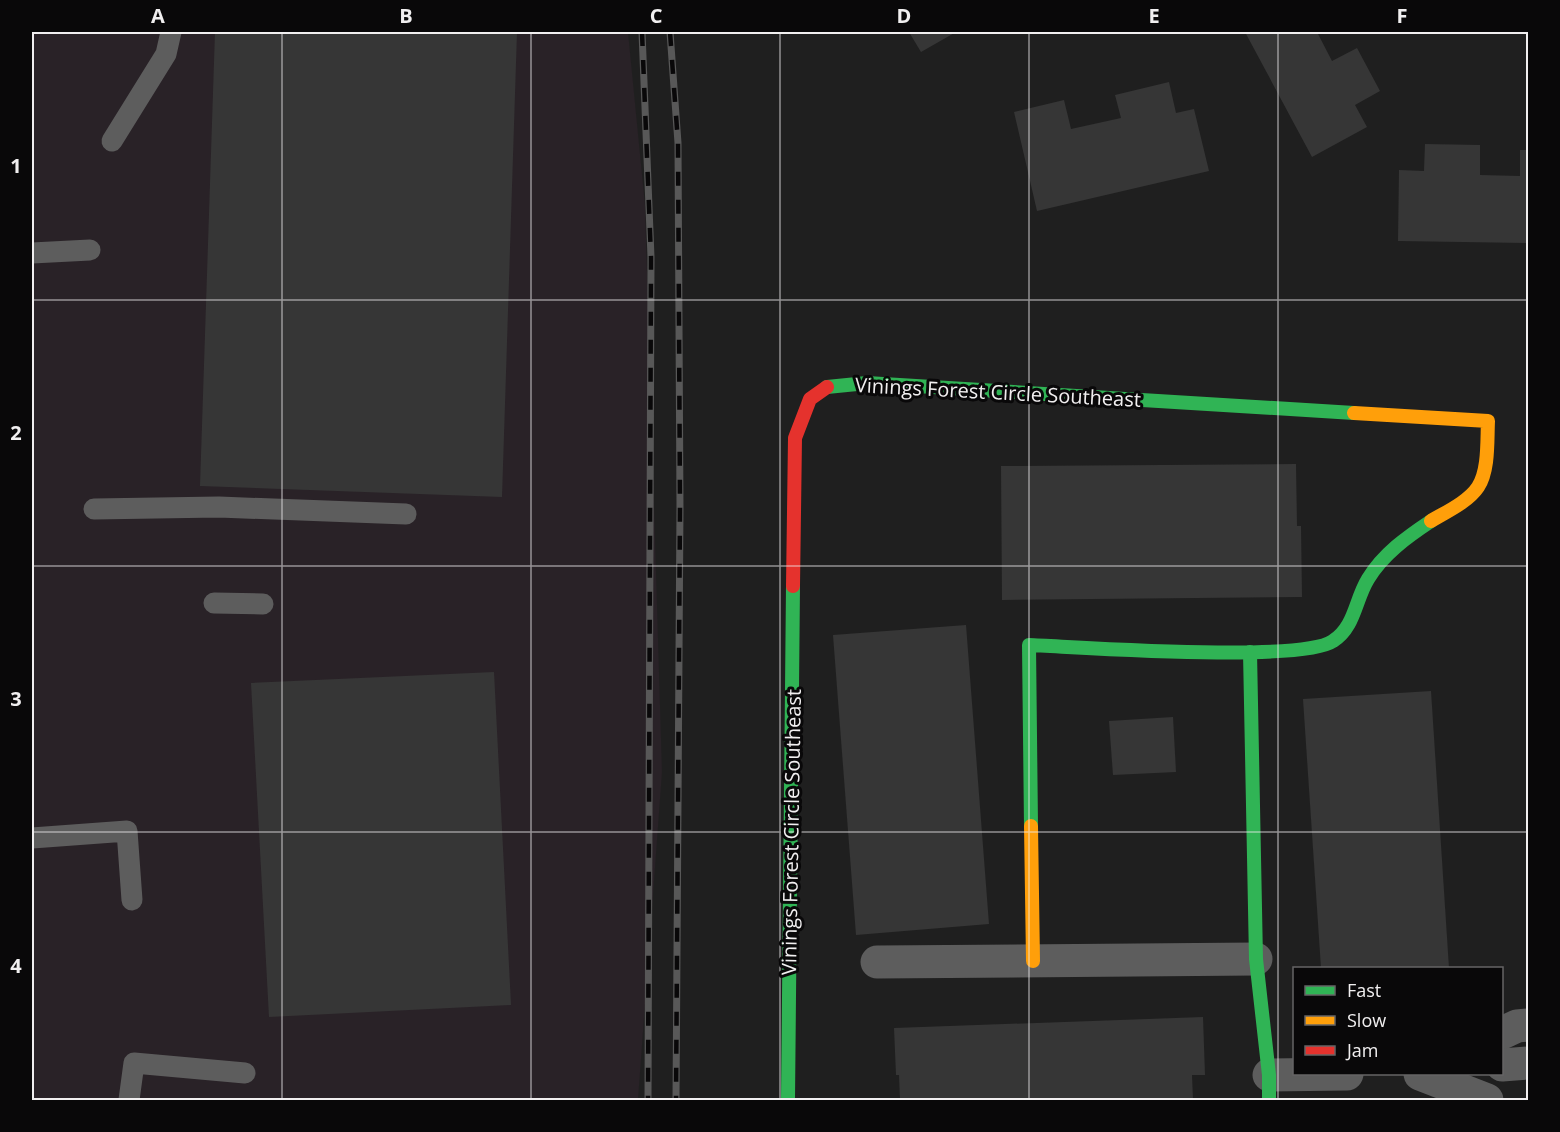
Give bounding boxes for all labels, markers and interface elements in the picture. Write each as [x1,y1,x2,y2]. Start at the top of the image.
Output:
text: A [151,2,165,29]
text: B [399,2,413,29]
text: C [650,2,663,29]
text: D [897,2,911,29]
text: E [1148,2,1160,29]
text: F [1397,2,1407,29]
text: 1 [10,152,22,179]
street label: Vinings Forest Circle Southeast [854,371,1142,413]
text: 2 [10,419,22,446]
text: 3 [10,685,22,712]
street label: Vinings Forest Circle Southeast [775,689,807,975]
text: 4 [10,952,22,979]
legend [1293,967,1503,1075]
text: Fast [1347,978,1381,1002]
text: Slow [1347,1008,1386,1032]
text: Jam [1345,1038,1379,1062]

